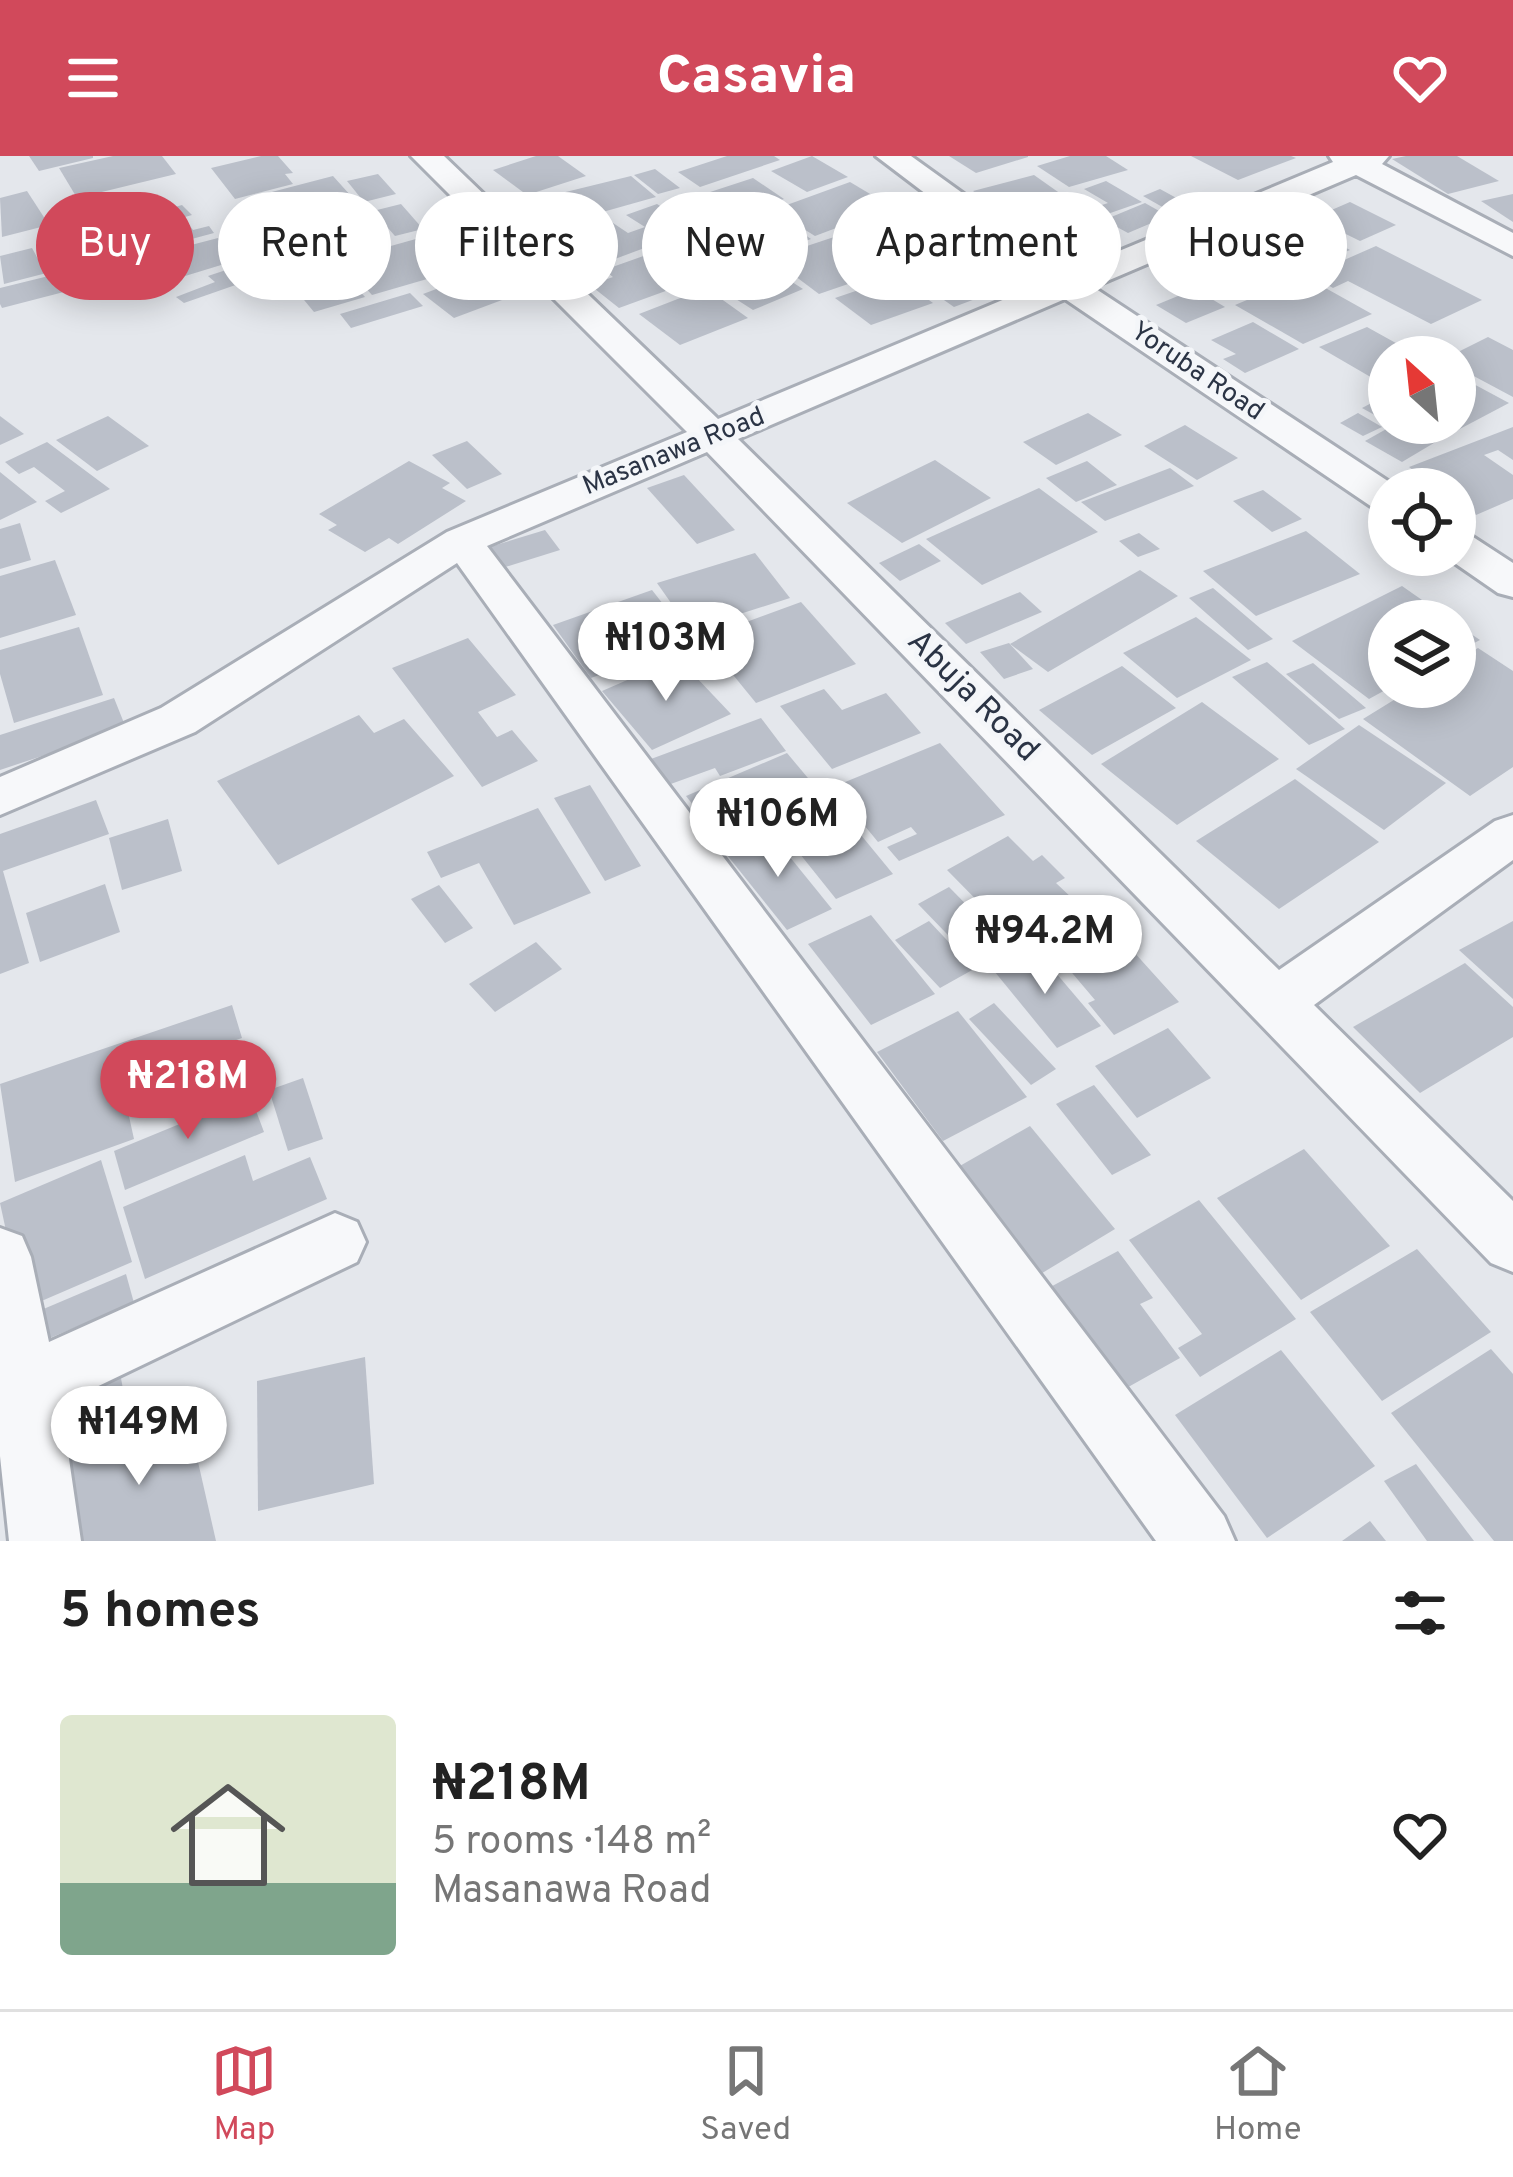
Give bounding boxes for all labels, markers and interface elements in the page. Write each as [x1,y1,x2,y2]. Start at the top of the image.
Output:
text: Casavia [657,44,856,113]
icon: menu [60,45,126,111]
icon: heart [1387,45,1453,111]
chip: Buy [36,192,194,300]
chip: Rent [218,192,391,300]
chip: Filters [415,192,618,300]
chip: New [642,192,808,300]
chip: Apartment [832,192,1121,300]
chip: House [1145,192,1347,300]
street label: Yoruba Road [1124,315,1270,429]
north arrow [1368,336,1476,444]
map controls [1368,336,1476,708]
street label: Masanawa Road [578,400,770,504]
button: locate [1368,468,1476,576]
button: layers [1368,600,1476,708]
pin: ₦103M [582,602,750,704]
text: ₦103M [605,616,727,665]
street label: Abuja Road [897,622,1047,772]
pin: ₦106M [694,778,862,880]
text: ₦106M [717,792,839,841]
pin: ₦94.2M [947,895,1143,997]
text: ₦94.2M [975,909,1115,958]
pin: ₦218M [104,1040,272,1142]
text: ₦218M [127,1054,249,1103]
pin: ₦149M [55,1386,223,1488]
text: ₦149M [78,1400,200,1449]
icon: filters [1387,1580,1453,1646]
text: 5 homes [60,1581,261,1646]
text: ₦218M [432,1754,591,1819]
icon: home [156,1763,300,1907]
icon: heart [1387,1802,1453,1868]
text: 5 rooms · 148 m² [432,1819,711,1868]
text: Masanawa Road [432,1868,711,1917]
tab: Map [211,2038,277,2152]
tab: Saved [700,2038,791,2152]
tab: Home [1214,2038,1302,2152]

